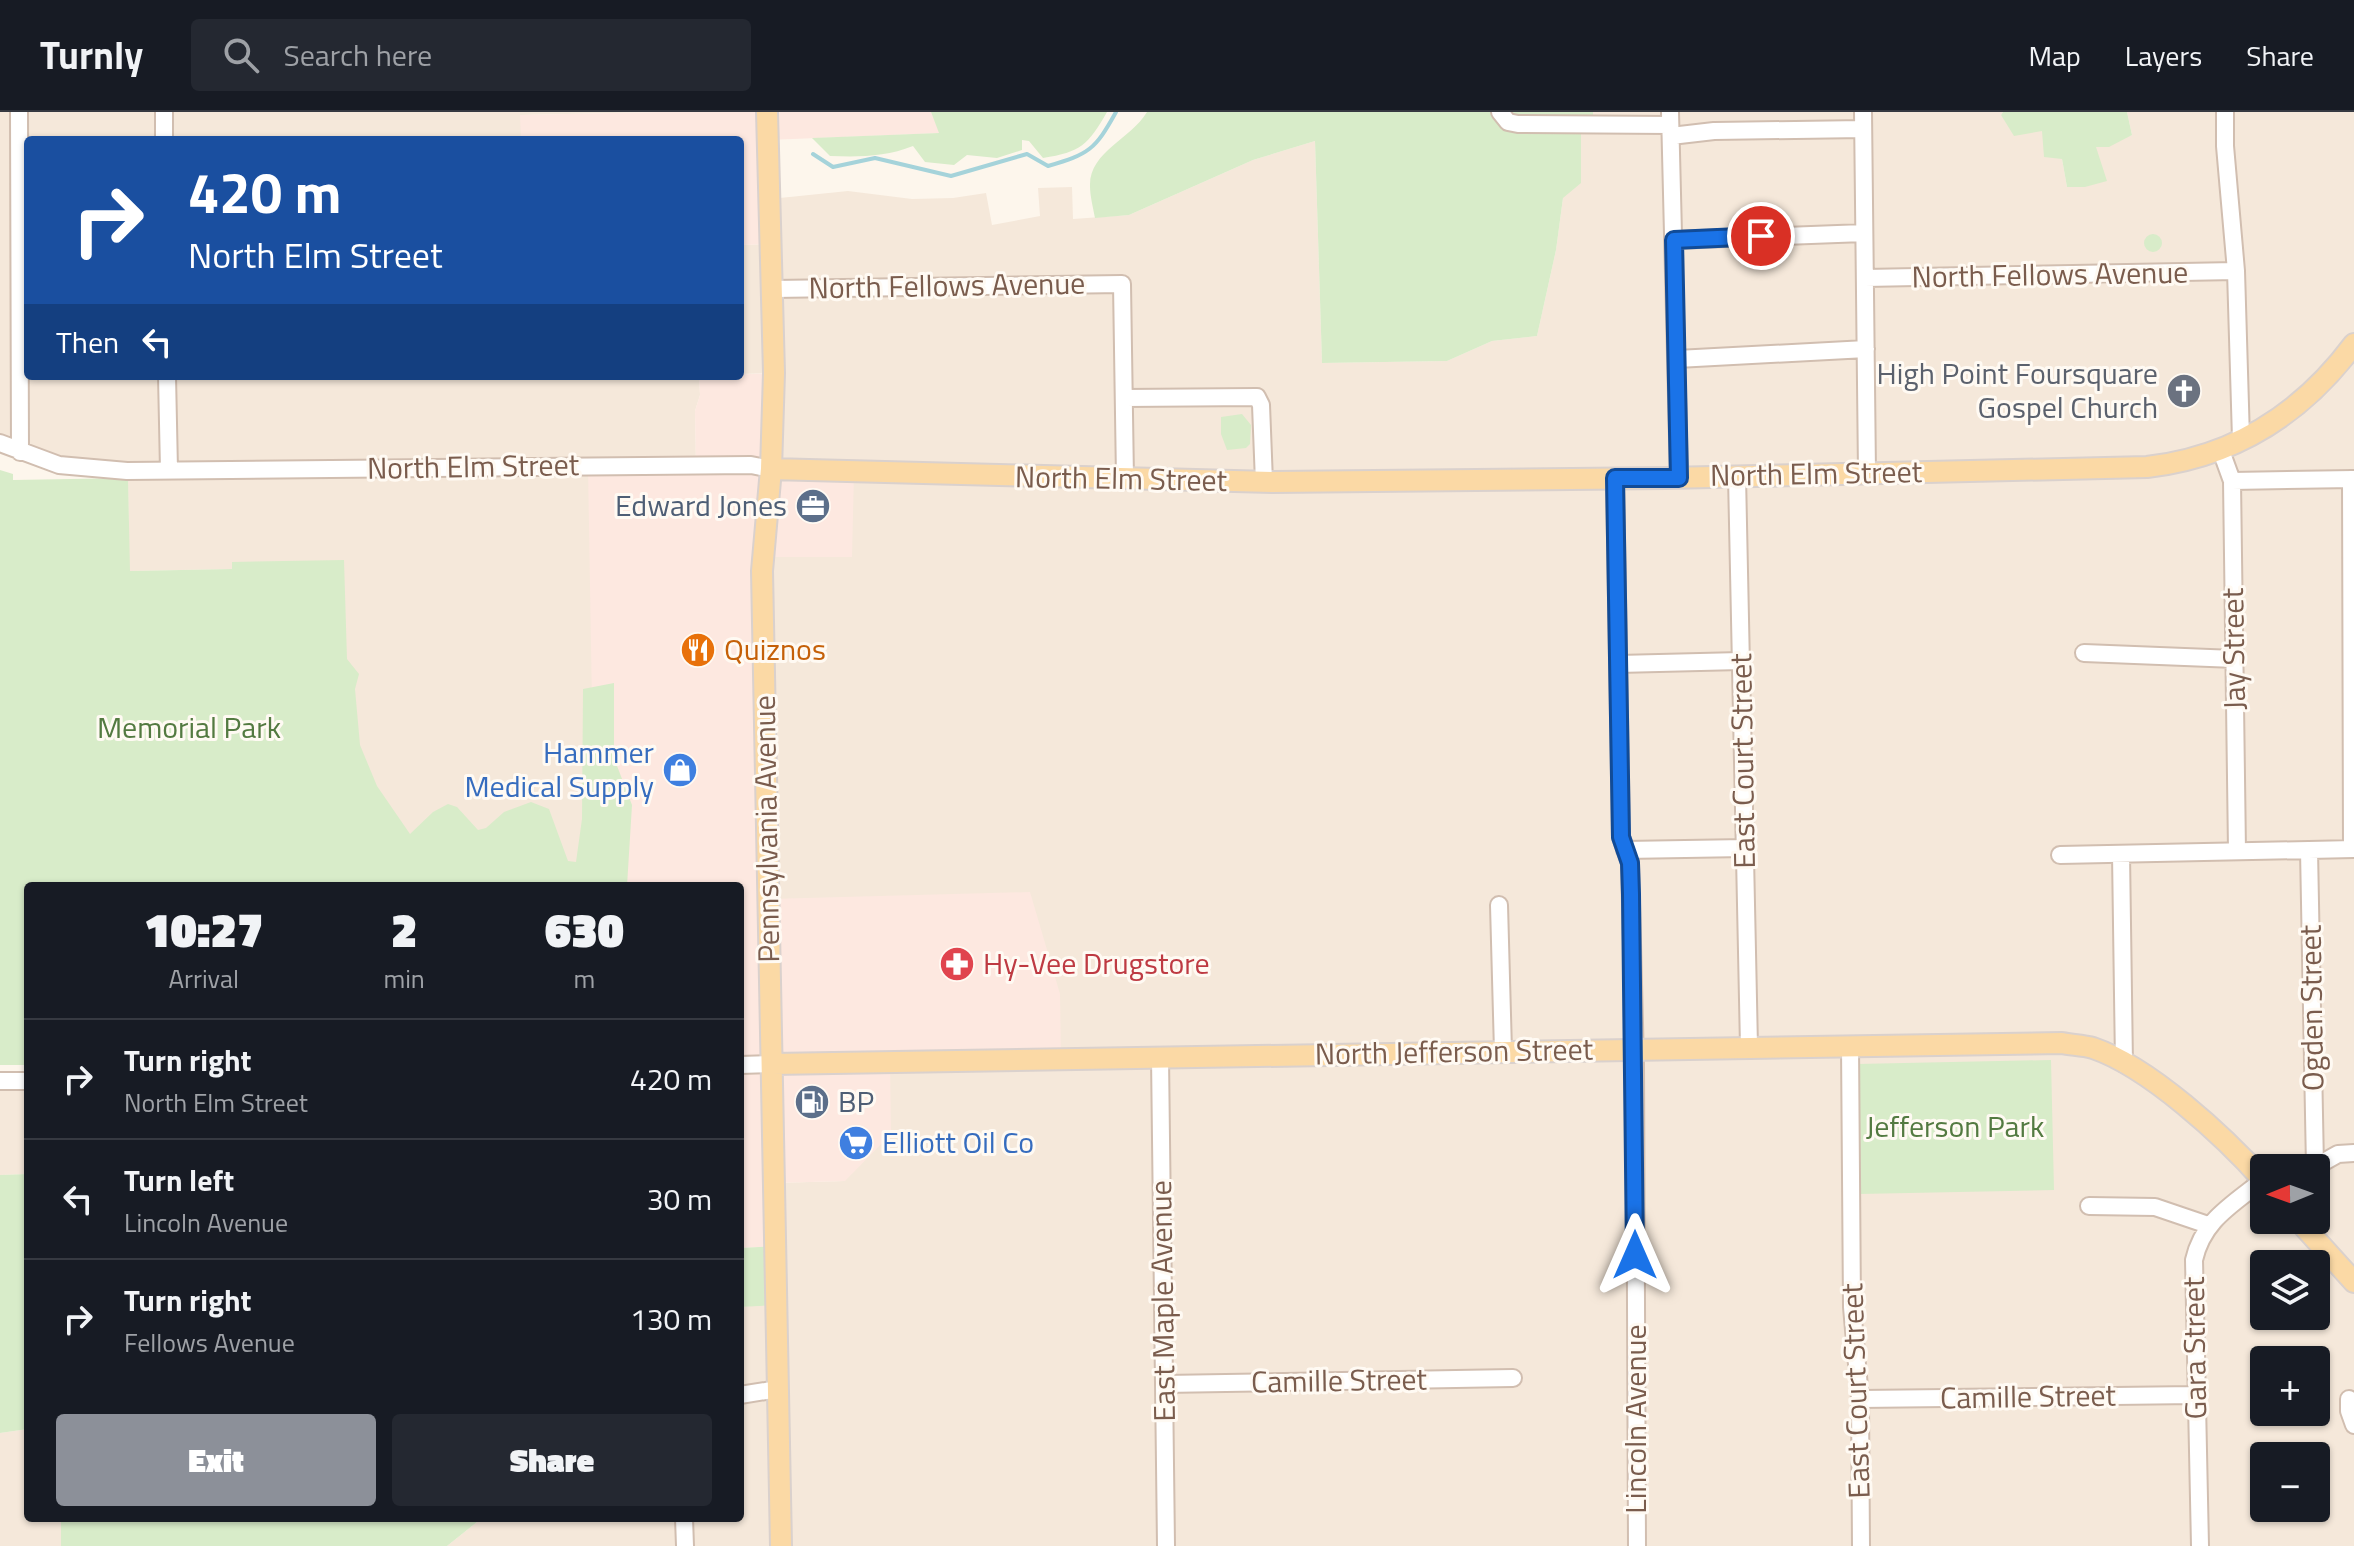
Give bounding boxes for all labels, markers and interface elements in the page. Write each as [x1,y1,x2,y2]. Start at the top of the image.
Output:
search box [191,19,751,91]
text: Turnly [40,26,143,84]
text: Search here [283,32,432,78]
icon: search [219,33,263,77]
text: Map [2028,34,2081,77]
text: Layers [2125,34,2202,77]
text: Share [2246,34,2314,77]
text: 420 m [188,150,341,235]
icon: right [56,168,160,272]
pin [1727,202,1795,270]
icon: arrive [1739,214,1783,258]
text: North Elm Street [188,227,443,282]
street label: North Fellows Avenue [1911,249,2189,299]
street label: North Fellows Avenue [808,260,1086,310]
text: Then [56,319,119,365]
icon: left [135,320,179,364]
place label: High Point Foursquare Gospel Church [1877,350,2158,430]
church icon: High Point Foursquare Gospel Church [2165,372,2203,410]
street label: North Elm Street [367,441,580,491]
street label: North Elm Street [1710,448,1923,498]
street label: North Elm Street [1015,453,1228,503]
place label: Edward Jones [615,482,787,528]
office icon: Edward Jones [794,487,832,525]
street label: Jay Street [2209,587,2257,710]
place label: Quiznos [724,626,826,672]
restaurant icon: Quiznos [679,631,717,669]
street label: East Court Street [1717,652,1767,869]
street label: Pennsylvania Avenue [741,695,791,963]
park label: Memorial Park [97,704,281,750]
place label: Hammer Medical Supply [464,729,654,809]
shop icon: Hammer Medical Supply [661,751,699,789]
text: 10:27 [144,893,263,966]
text: 2 [391,893,417,966]
text: 630 [545,893,624,966]
street label: Ogden Street [2287,924,2335,1092]
place label: Hy-Vee Drugstore [983,940,1210,986]
pharmacy icon: Hy-Vee Drugstore [938,945,976,983]
text: Arrival [168,959,239,998]
text: min [383,959,425,998]
text: m [574,959,595,998]
street label: North Jefferson Street [1314,1026,1594,1076]
text: Turn right [124,1037,252,1083]
text: 420 m [630,1056,712,1102]
icon: right [56,1057,100,1101]
place label: BP [838,1078,874,1124]
text: North Elm Street [124,1083,308,1122]
fuel station icon: BP [793,1083,831,1121]
park label: Jefferson Park [1866,1103,2044,1149]
place label: Elliott Oil Co [882,1119,1034,1165]
supermarket icon: Elliott Oil Co [837,1124,875,1162]
north arrow [2250,1154,2330,1234]
map controls [2250,1154,2330,1522]
text: Turn left [124,1157,234,1203]
text: 30 m [647,1176,712,1222]
icon: left [56,1177,100,1221]
street label: East Maple Avenue [1137,1180,1187,1422]
text: Lincoln Avenue [124,1203,288,1242]
position arrow [1593,1213,1677,1297]
button: layers [2250,1250,2330,1330]
street label: Gara Street [2170,1276,2218,1420]
text: Turn right [124,1277,252,1323]
street label: East Court Street [1828,1282,1882,1499]
text: 130 m [630,1296,712,1342]
icon: right [56,1297,100,1341]
text: Fellows Avenue [124,1323,295,1362]
street label: Lincoln Avenue [1612,1324,1658,1514]
button: + [2250,1346,2330,1426]
street label: Camille Street [1251,1355,1428,1405]
street label: Camille Street [1940,1371,2117,1421]
button: Exit [56,1414,376,1506]
button: Share [392,1414,712,1506]
button: − [2250,1442,2330,1522]

